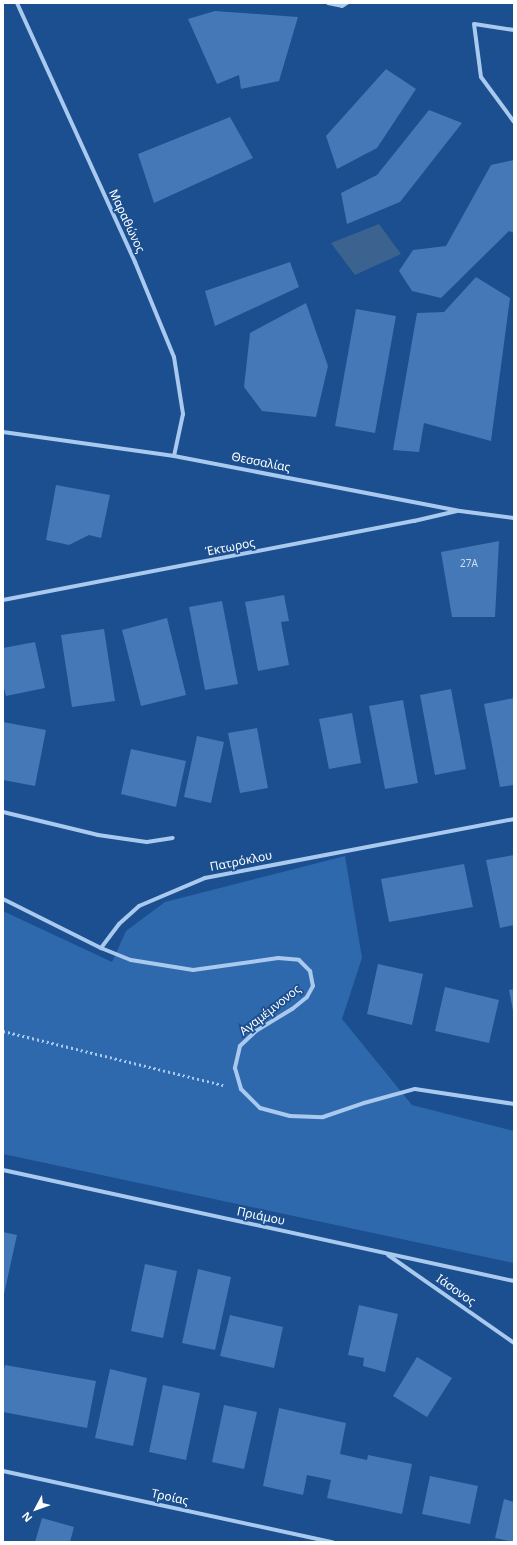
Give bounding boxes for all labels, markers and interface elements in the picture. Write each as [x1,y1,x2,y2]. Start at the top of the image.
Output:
street label: Μαραθώνος [106,187,148,255]
street label: Θεσσαλίας [230,449,292,475]
street label: Έκτωρος [204,535,256,559]
house number: 27Α [460,558,478,570]
street label: Πατρόκλου [208,848,274,874]
street label: Αγαμέμνονος [236,982,304,1038]
street label: Πριάμου [236,1204,286,1228]
street label: Ιάσονος [434,1271,478,1309]
street label: Τροίας [150,1486,190,1508]
north arrow [16,1489,56,1529]
text: N [18,1509,35,1526]

